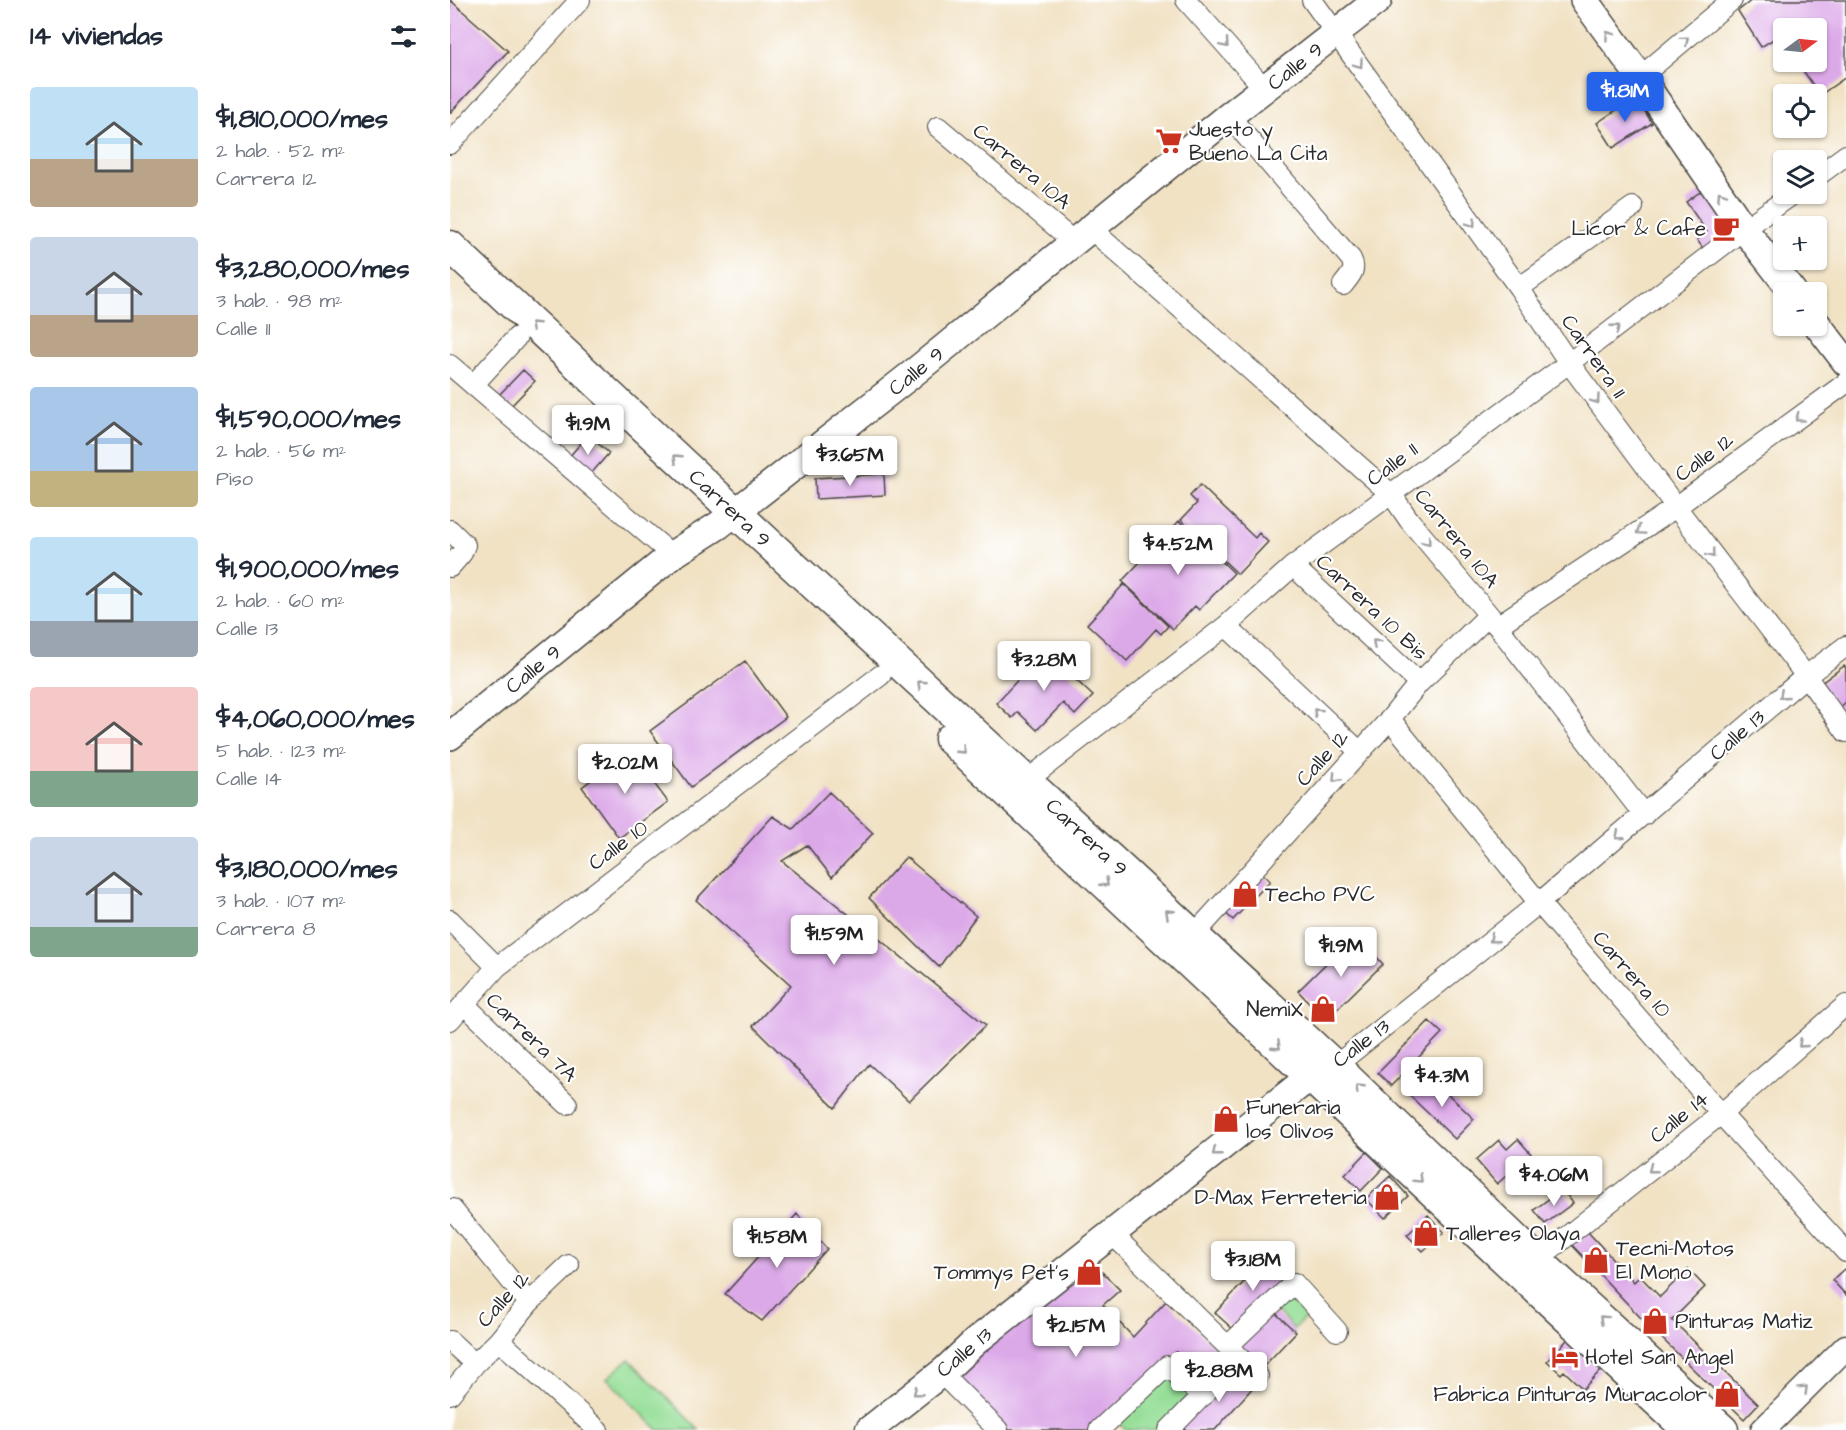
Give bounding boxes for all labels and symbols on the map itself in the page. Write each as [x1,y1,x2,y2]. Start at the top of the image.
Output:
north arrow [1773,18,1827,72]
one-way arrow [1605,31,1616,42]
street label: Calle 9 [1261,35,1329,97]
one-way arrow [1678,36,1689,47]
one-way arrow [1218,37,1229,48]
one-way arrow [1352,58,1363,69]
pin: $1.81M [1576,72,1674,123]
place label: Juesto y Bueno La Cita [1189,115,1328,168]
street label: Carrera 10A [966,117,1077,216]
supermarket icon: Juesto y Bueno La Cita [1154,126,1184,156]
one-way arrow [1717,191,1728,202]
cafe icon: Licor & Cafe [1711,213,1741,243]
place label: Licor & Cafe [1571,214,1706,243]
one-way arrow [1465,217,1476,228]
street label: Carrera 11 [1554,309,1633,404]
one-way arrow [531,321,541,332]
one-way arrow [1609,324,1620,335]
street label: Calle 9 [882,340,950,403]
one-way arrow [1589,394,1600,405]
pin: $1.9M [546,405,630,456]
one-way arrow [1794,411,1805,422]
street label: Calle 12 [1669,426,1740,489]
street label: Calle 11 [1361,435,1424,493]
pin: $3.65M [801,436,899,487]
one-way arrow [673,454,684,465]
street label: Carrera 9 [682,463,777,554]
street label: Carrera 10A [1408,483,1506,595]
one-way arrow [1636,524,1647,535]
pin: $4.52M [1129,525,1227,576]
one-way arrow [1420,534,1431,545]
one-way arrow [1704,547,1715,558]
street label: Carrera 10 Bis [1309,548,1434,667]
street label: Calle 9 [499,638,567,701]
one-way arrow [1372,639,1383,650]
pin: $3.28M [995,641,1093,692]
one-way arrow [918,680,928,691]
one-way arrow [1779,688,1790,699]
street label: Calle 13 [1703,703,1772,768]
one-way arrow [1313,708,1324,719]
street label: Calle 12 [1289,724,1355,793]
one-way arrow [955,743,966,754]
pin: $2.02M [576,744,674,795]
one-way arrow [1332,771,1343,782]
street label: Carrera 9 [1039,792,1134,883]
street label: Calle 10 [582,813,654,877]
one-way arrow [1615,828,1626,839]
one-way arrow [1097,876,1108,887]
shop icon: Techo PVC [1230,879,1260,909]
place label: Techo PVC [1265,880,1375,909]
one-way arrow [1165,910,1176,921]
pin: $1.59M [785,915,883,966]
street label: Carrera 10 [1586,925,1678,1024]
pin: $1.9M [1299,927,1383,978]
one-way arrow [1489,932,1500,943]
street label: Carrera 7A [479,986,584,1089]
shop icon: NemiX [1308,994,1338,1024]
place label: NemiX [1246,995,1303,1024]
street label: Calle 13 [1327,1012,1396,1075]
one-way arrow [1798,1037,1809,1048]
one-way arrow [1270,1038,1281,1049]
pin: $4.3M [1400,1057,1484,1108]
street label: Calle 14 [1643,1084,1715,1150]
one-way arrow [1355,1085,1366,1096]
place label: Funeraria los Olivos [1246,1093,1341,1146]
shop icon: Funeraria los Olivos [1211,1104,1241,1134]
one-way arrow [1212,1145,1223,1156]
pin: $4.06M [1505,1156,1603,1207]
one-way arrow [1648,1161,1659,1172]
one-way arrow [1413,1172,1423,1183]
shop icon: D-Max Ferreteria [1372,1182,1402,1212]
place label: D-Max Ferreteria [1195,1183,1367,1212]
pin: $1.58M [728,1218,826,1269]
shop icon: Talleres Olaya [1411,1218,1441,1248]
place label: Talleres Olaya [1446,1219,1580,1250]
place label: Tecni-Motos El Mono [1616,1234,1734,1287]
pin: $3.18M [1204,1241,1302,1292]
shop icon: Tecni-Motos El Mono [1581,1245,1611,1275]
shop icon: Tommys Pet's [1074,1257,1104,1287]
place label: Tommys Pet's [934,1258,1069,1289]
street label: Calle 12 [470,1265,536,1334]
shop icon: Pinturas Matiz [1640,1306,1670,1336]
pin: $2.15M [1027,1307,1125,1358]
place label: Pinturas Matiz [1675,1307,1813,1336]
one-way arrow [1599,1316,1610,1327]
street label: Calle 13 [930,1320,999,1384]
hotel icon: Hotel San Angel [1550,1342,1580,1372]
place label: Hotel San Angel [1585,1343,1734,1374]
pin: $2.88M [1170,1352,1268,1403]
shop icon: Fabrica Pinturas Muracolor [1712,1379,1742,1409]
place label: Fabrica Pinturas Muracolor [1433,1380,1707,1409]
one-way arrow [913,1385,924,1396]
one-way arrow [1797,1385,1808,1395]

